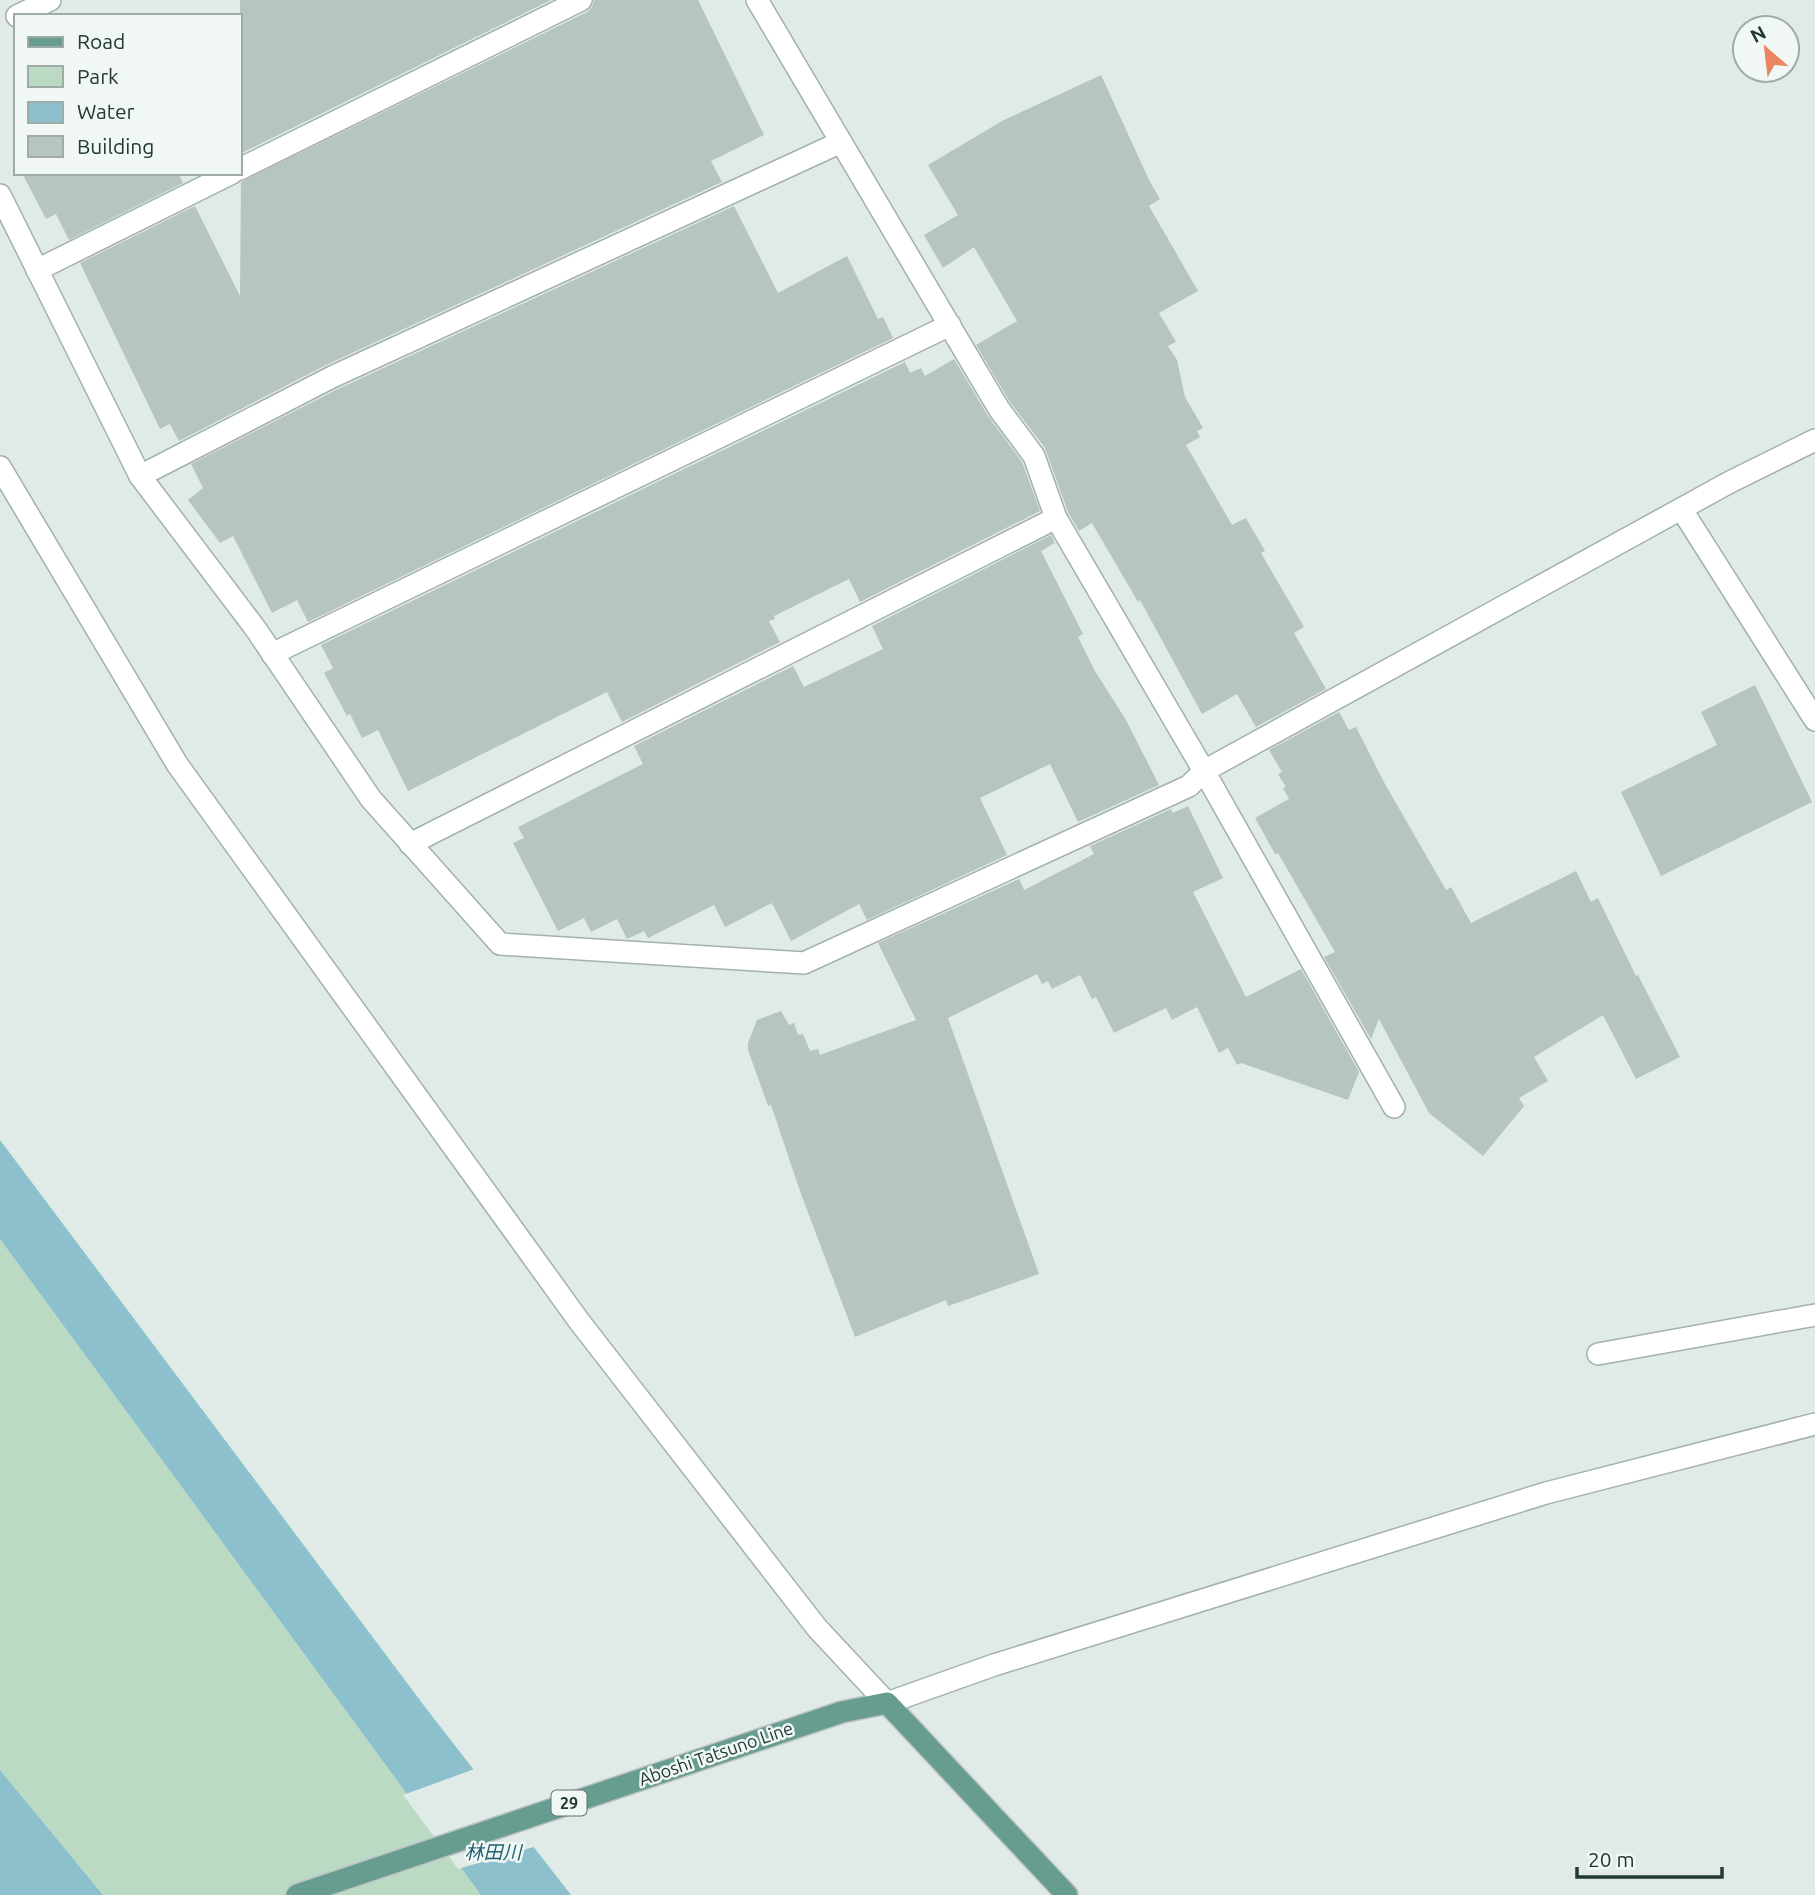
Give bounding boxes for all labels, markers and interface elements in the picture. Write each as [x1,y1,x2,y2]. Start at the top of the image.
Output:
legend [14,14,242,175]
north arrow [1731,14,1801,84]
text: N [1747,21,1769,47]
text: Road [77,29,125,53]
text: Park [77,64,119,88]
text: Water [77,99,135,123]
text: Building [77,134,154,158]
street label: Aboshi Tatsuno Line [636,1717,795,1789]
road number: 29 [552,1790,586,1815]
scale bar [1577,1836,1722,1880]
water label: 林田川 [464,1841,523,1863]
text: 20 m [1588,1847,1635,1871]

